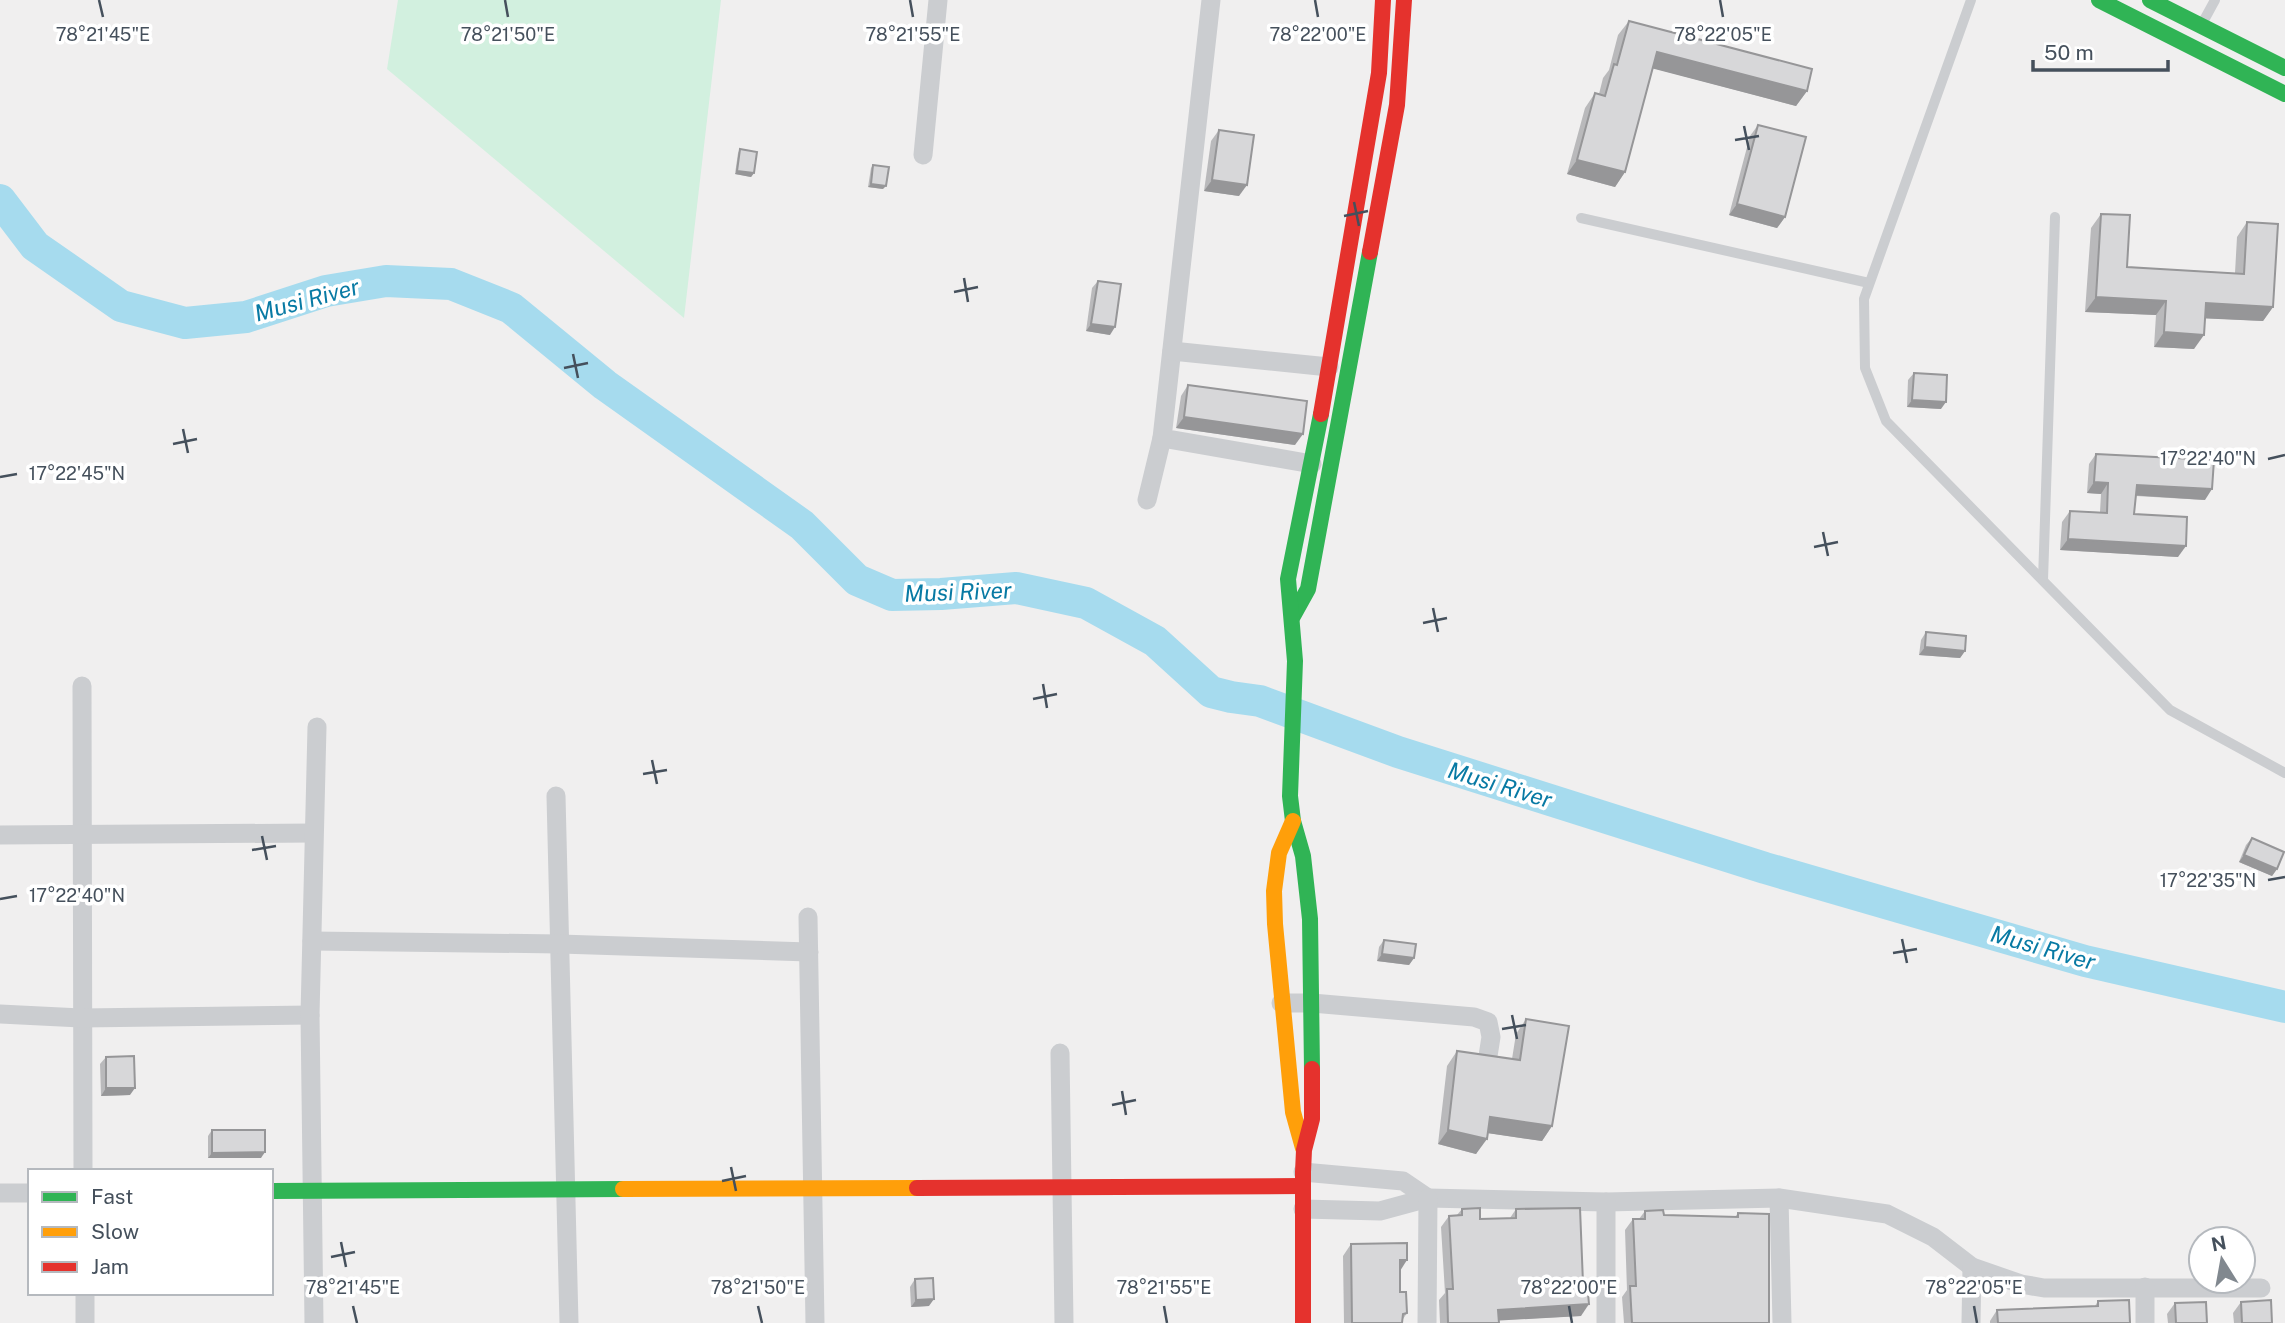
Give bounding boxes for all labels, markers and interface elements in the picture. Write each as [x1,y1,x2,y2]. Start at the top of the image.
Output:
text: 78°21'45"E [56,24,150,45]
text: 78°21'50"E [461,24,555,45]
text: 78°21'55"E [866,24,960,45]
text: 78°22'00"E [1269,24,1367,45]
text: 78°22'05"E [1674,24,1772,45]
scale bar [2033,28,2168,72]
text: 50 m [2044,40,2094,65]
water label: Musi River [251,272,363,326]
text: 17°22'40"N [2160,448,2256,469]
text: 17°22'45"N [29,463,125,484]
water label: Musi River [904,576,1013,607]
water label: Musi River [1445,756,1556,813]
text: 17°22'35"N [2160,870,2256,891]
text: 17°22'40"N [29,885,125,906]
water label: Musi River [1988,920,2099,975]
legend [28,1169,273,1295]
text: Fast [91,1184,133,1209]
text: Slow [91,1219,139,1244]
north arrow [2187,1225,2257,1295]
text: N [2209,1231,2228,1256]
text: Jam [91,1254,129,1279]
text: 78°21'45"E [306,1277,400,1298]
text: 78°21'50"E [711,1277,805,1298]
text: 78°21'55"E [1117,1277,1211,1298]
text: 78°22'00"E [1520,1277,1618,1298]
text: 78°22'05"E [1925,1277,2023,1298]

